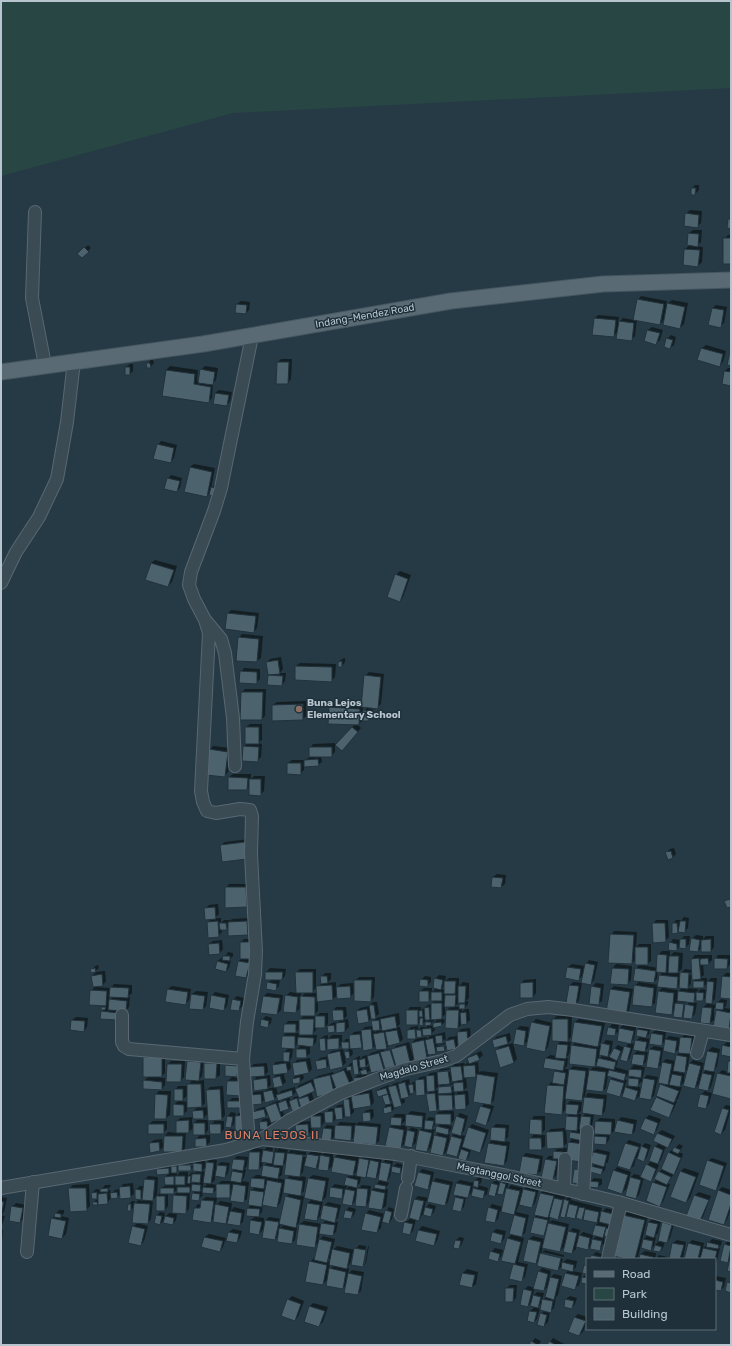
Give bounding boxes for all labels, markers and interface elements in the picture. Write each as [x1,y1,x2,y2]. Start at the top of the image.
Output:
street label: Indang–Mendez Road [315,301,415,331]
place label: Buna Lejos Elementary School [307,697,401,721]
marker: Buna Lejos Elementary School [294,704,304,714]
street label: Magdalo Street [378,1053,450,1083]
district label: BUNA LEJOS II [224,1128,320,1142]
street label: Magtanggol Street [456,1160,543,1190]
legend [586,1258,716,1330]
text: Road [622,1267,650,1281]
text: Park [622,1287,648,1301]
text: Building [622,1307,668,1321]

